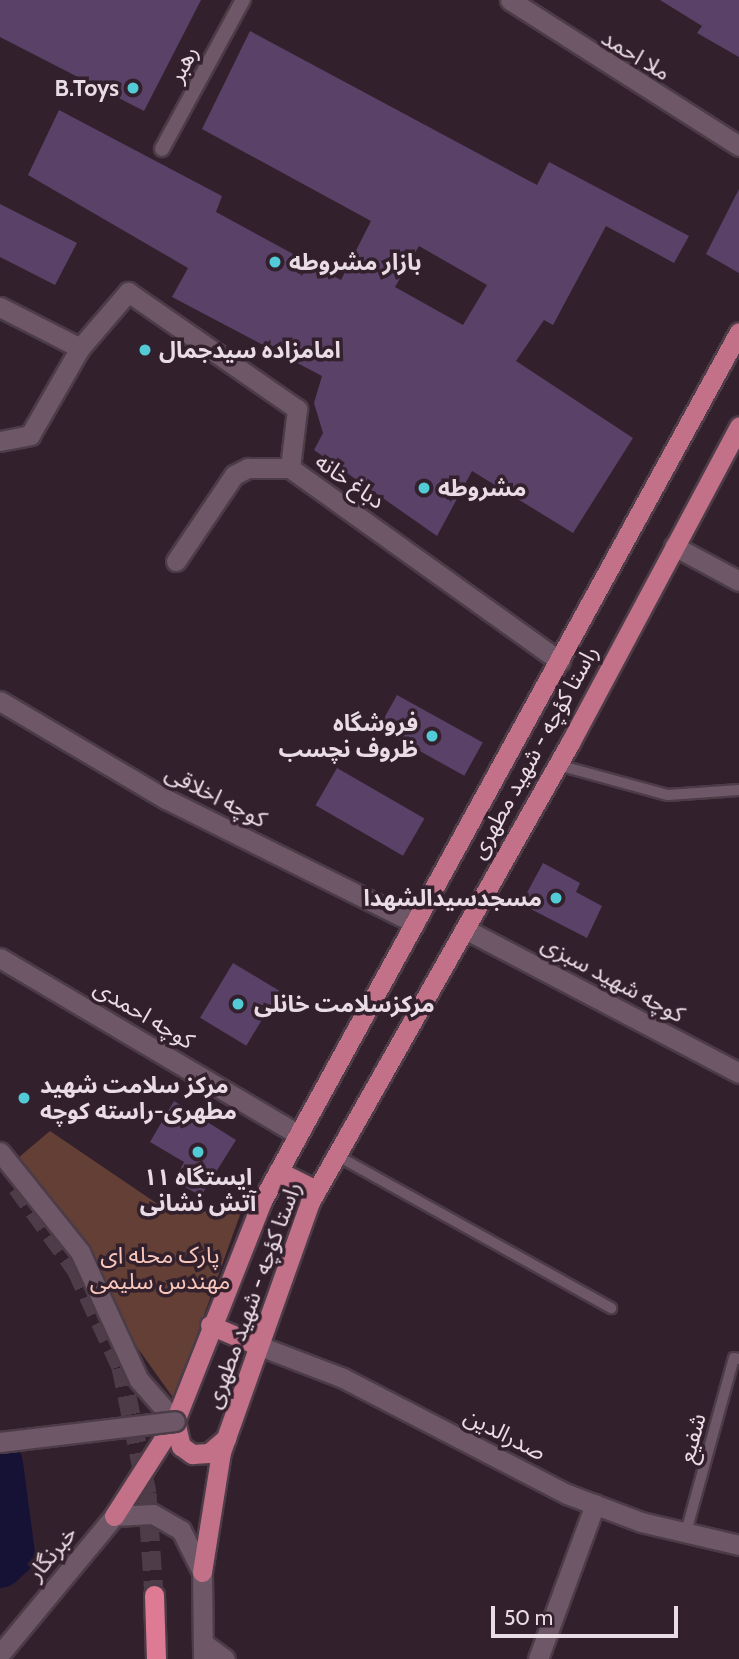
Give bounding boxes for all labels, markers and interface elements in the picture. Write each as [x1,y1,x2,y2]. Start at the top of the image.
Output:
street label: ملا احمد [597,24,675,86]
street label: رهبر [162,41,204,87]
place label: B.Toys [55,74,119,102]
marker: B.Toys [125,80,141,96]
place label: بازار مشروطه [289,248,422,276]
marker: بازار مشروطه [267,254,283,270]
place label: امامزاده سیدجمال [159,336,341,364]
marker: امامزاده سیدجمال [137,342,153,358]
street label: دباغ خانه [310,447,390,515]
place label: مشروطه [438,474,526,502]
marker: مشروطه [416,480,432,496]
street label: راستا کؤچه - شهید مطهری [464,641,604,863]
place label: فروشگاه ظروف نچسب [278,709,418,763]
marker: فروشگاه ظروف نچسب [424,728,440,744]
street label: کوچه اخلاقی [161,759,271,833]
place label: مسجدسیدالشهدا [364,884,542,912]
marker: مسجدسیدالشهدا [548,890,564,906]
street label: کوچه شهید سبزی [537,930,689,1028]
street label: کوچه احمدی [89,973,199,1055]
place label: مرکزسلامت خانلی [254,990,435,1018]
marker: مرکزسلامت خانلی [228,994,248,1014]
place label: مرکز سلامت شهید مطهری-راسته کوچه [40,1071,237,1125]
marker: مرکز سلامت شهید مطهری-راسته کوچه [14,1088,34,1108]
marker: ایستگاه ۱۱ آتش نشانی [190,1144,206,1160]
place label: ایستگاه ۱۱ آتش نشانی [140,1163,256,1217]
street label: راستا کؤچه - شهید مطهری [199,1178,307,1412]
park label: پارک محله ای مهندس سلیمی [90,1241,230,1295]
street label: صدرالدین [459,1402,551,1466]
street label: شفیع [672,1410,712,1466]
street label: خبرنگار [21,1520,83,1586]
scale bar [494,1592,681,1636]
text: 50 m [504,1605,553,1630]

